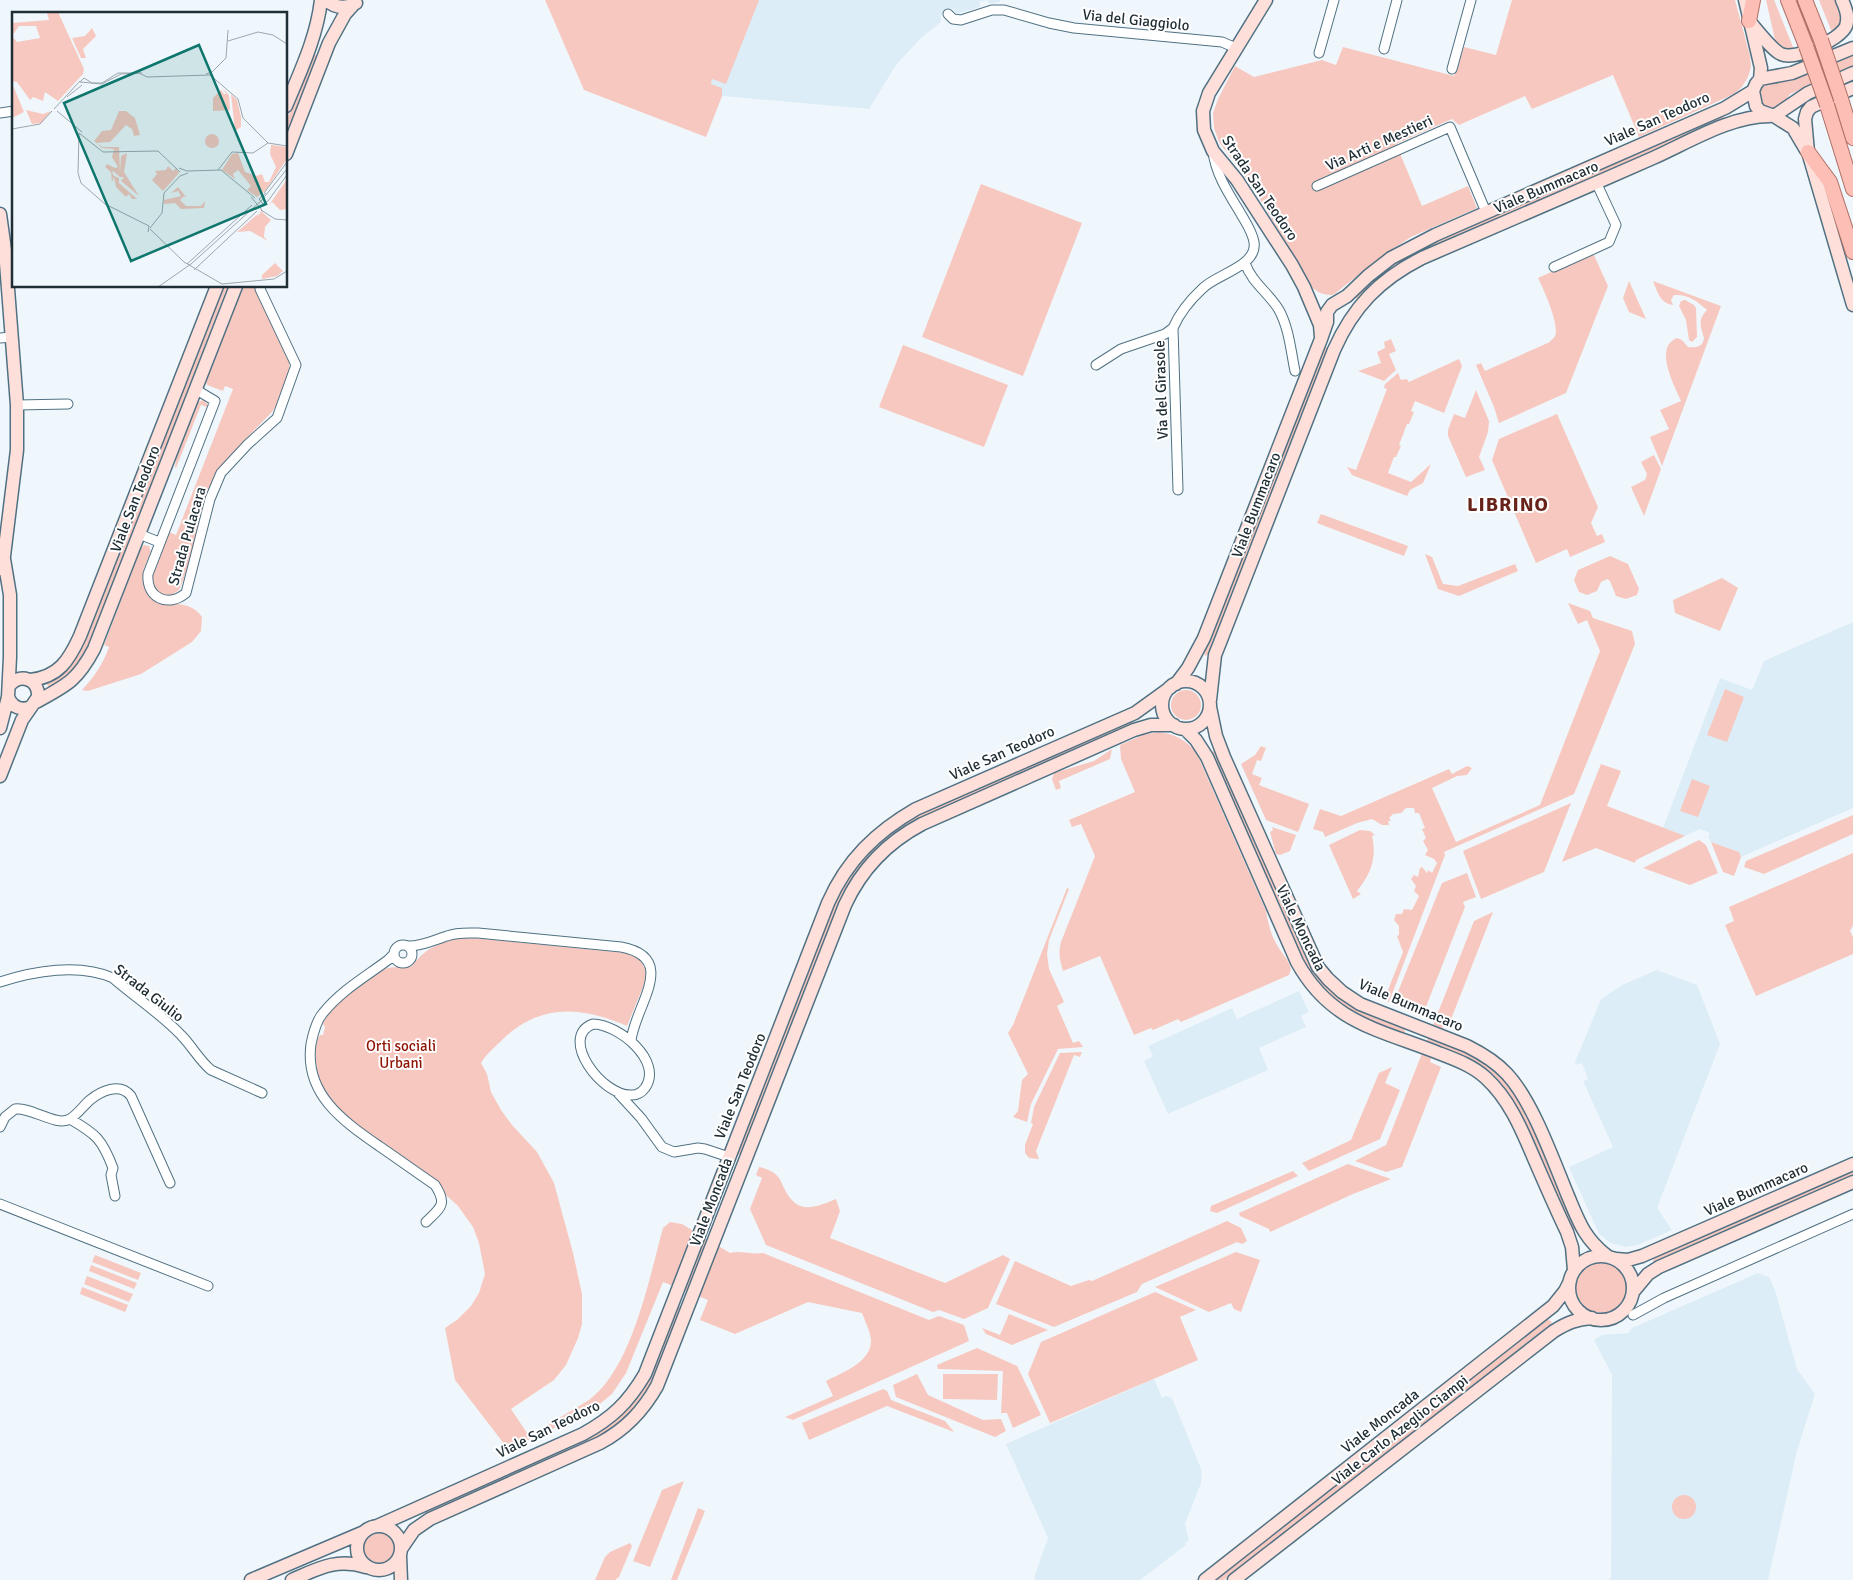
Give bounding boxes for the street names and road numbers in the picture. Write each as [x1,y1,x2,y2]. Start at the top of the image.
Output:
street label: Via del Giaggiolo [1081,5,1191,35]
street label: Viale San Teodoro [1602,88,1712,150]
street label: Via Arti e Mestieri [1323,111,1435,175]
street label: Strada San Teodoro [1218,132,1302,244]
street label: Viale Bummacaro [1491,157,1601,217]
street label: Via del Girasole [1150,340,1172,440]
street label: Viale San Teodoro [106,443,164,555]
street label: Viale Bummacaro [1228,449,1285,560]
street label: Strada Pulacara [164,485,210,587]
street label: Viale San Teodoro [947,722,1057,784]
street label: Viale Moncada [1272,882,1330,974]
street label: Strada Giulio [111,960,188,1026]
street label: Viale Bummacaro [1356,975,1466,1035]
street label: Viale San Teodoro [710,1030,770,1142]
street label: Viale Moncada [686,1155,736,1249]
street label: Viale Bummacaro [1701,1158,1811,1220]
street label: Viale Carlo Azeglio Ciampi [1328,1371,1472,1489]
street label: Viale Moncada [1338,1385,1422,1457]
street label: Viale San Teodoro [493,1396,603,1462]

